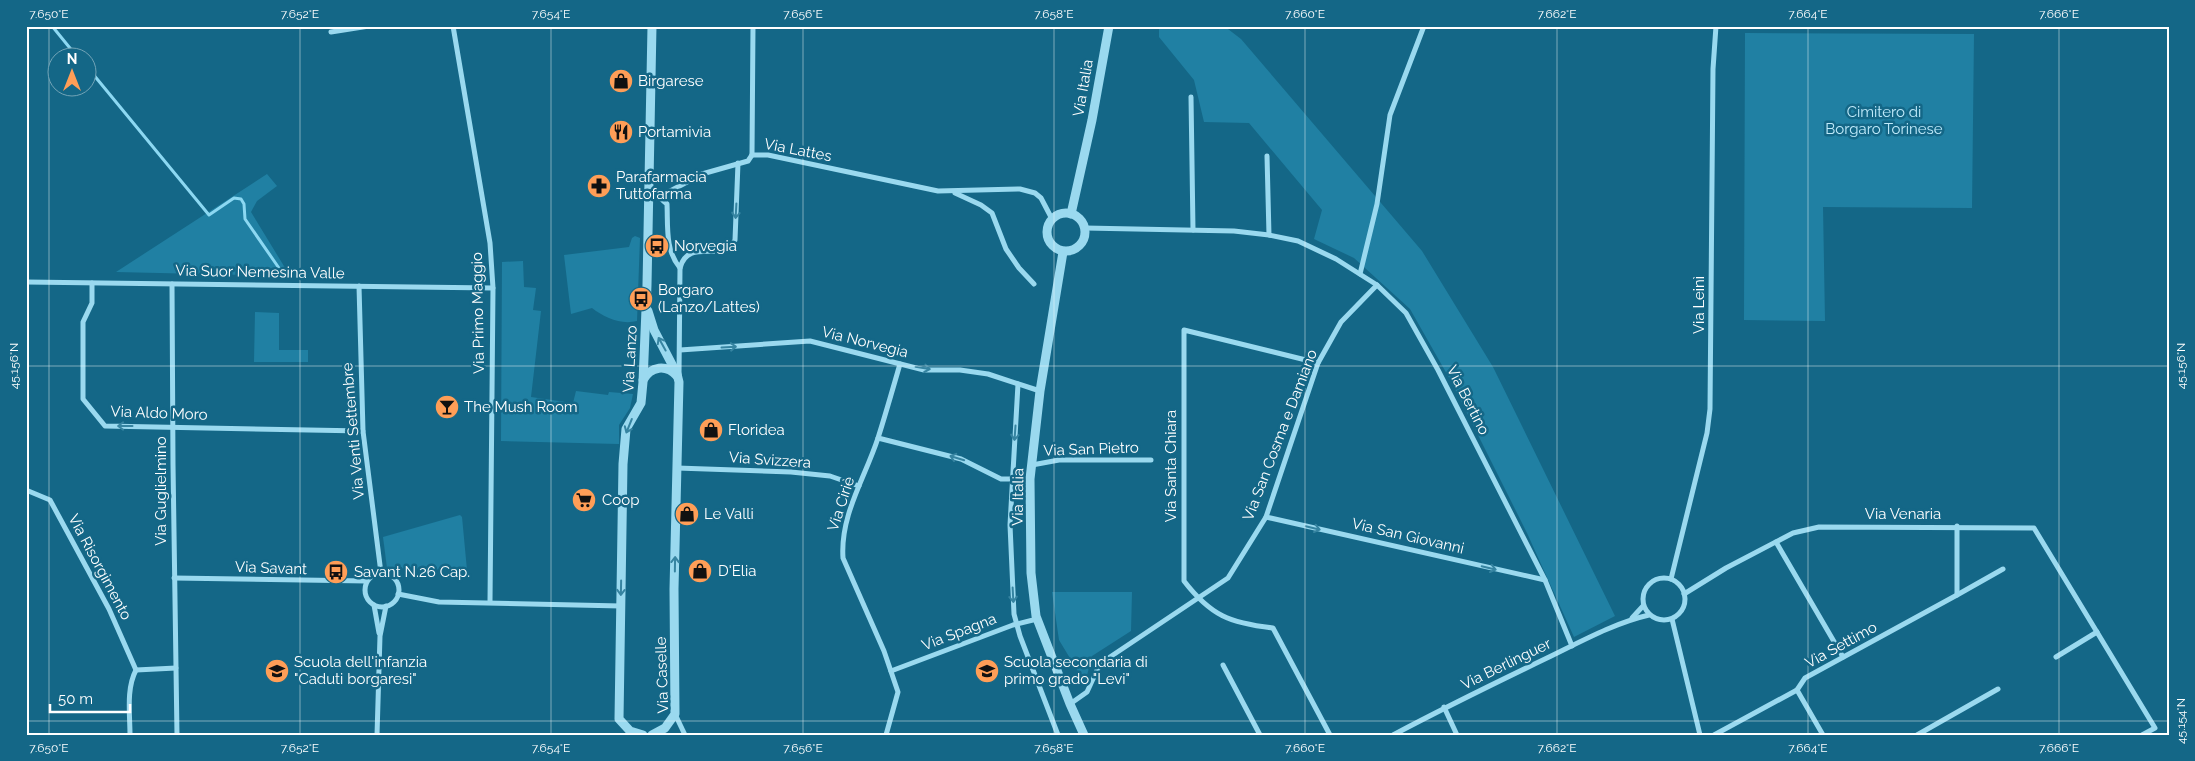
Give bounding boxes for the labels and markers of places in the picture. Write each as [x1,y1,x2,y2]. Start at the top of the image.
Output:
shop icon: Birgarese [608,68,634,94]
place label: Birgarese [638,72,704,90]
restaurant icon: Portamivia [608,119,634,145]
place label: Portamivia [638,123,711,141]
place label: Parafarmacia Tuttofarma [616,168,707,203]
pharmacy icon: Parafarmacia Tuttofarma [586,173,612,199]
bus stop icon: Norvegia [644,233,670,259]
place label: Norvegia [674,237,737,255]
place label: Borgaro (Lanzo/Lattes) [658,281,760,316]
bus stop icon: Borgaro (Lanzo/Lattes) [628,286,654,312]
bar icon: The Mush Room [434,394,460,420]
place label: The Mush Room [464,398,578,416]
shop icon: Floridea [698,417,724,443]
place label: Floridea [728,421,785,439]
supermarket icon: Coop [571,487,597,513]
place label: Coop [602,491,639,509]
shop icon: Le Valli [674,501,700,527]
place label: Le Valli [704,505,754,523]
shop icon: D'Elia [687,558,713,584]
bus stop icon: Savant N.26 Cap. [323,559,349,585]
place label: D'Elia [718,562,756,580]
place label: Savant N.26 Cap. [354,563,470,581]
place label: Scuola dell'infanzia "Caduti borgaresi" [294,653,427,688]
place label: Scuola secondaria di primo grado "Levi" [1004,653,1148,688]
school or university icon: Scuola dell'infanzia "Caduti borgaresi" [264,658,290,684]
school or university icon: Scuola secondaria di primo grado "Levi" [974,658,1000,684]

